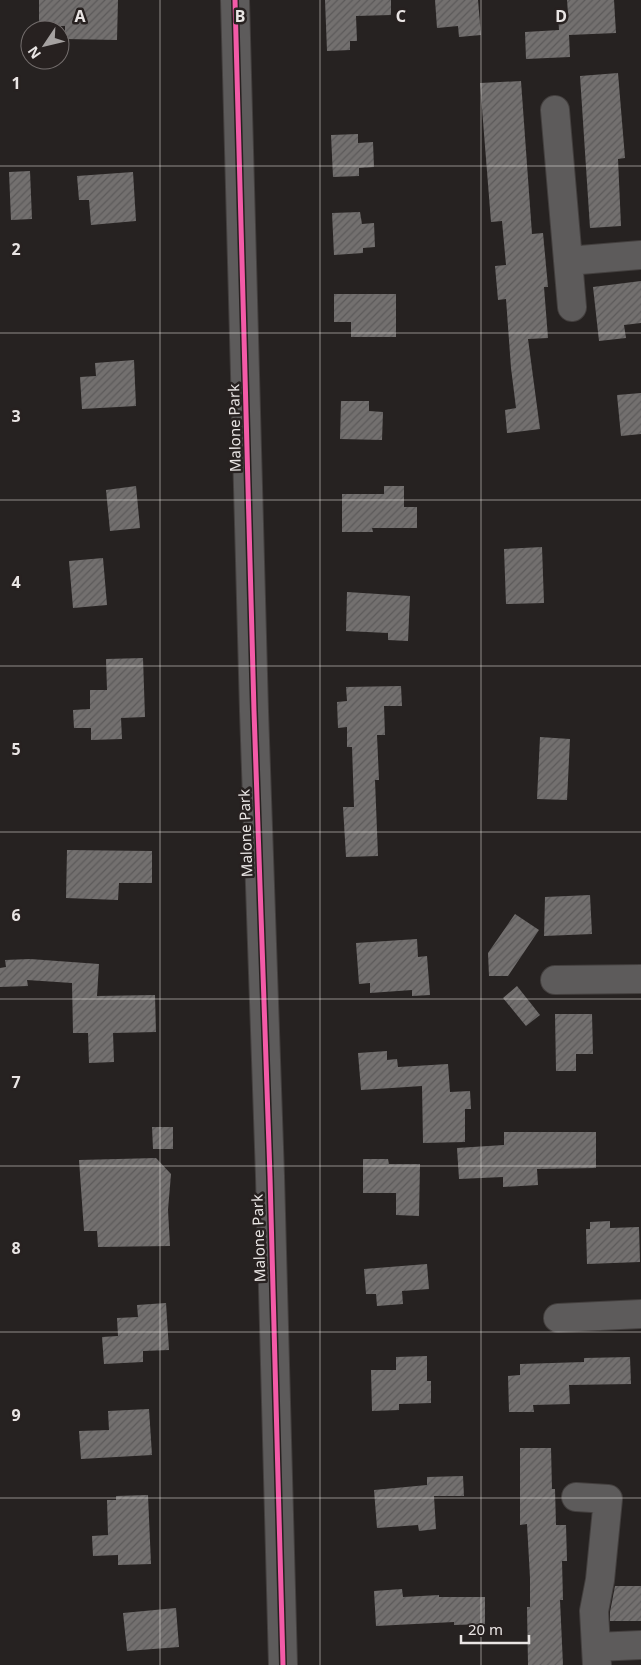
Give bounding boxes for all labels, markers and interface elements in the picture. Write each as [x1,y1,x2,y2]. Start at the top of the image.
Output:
text: A [74,5,86,27]
text: B [235,5,245,27]
text: C [396,5,406,27]
text: D [555,5,567,27]
north arrow [20,20,70,70]
text: N [23,43,45,63]
text: 1 [11,72,21,94]
text: 2 [11,238,21,260]
street label: Malone Park [223,384,245,472]
text: 3 [11,405,21,427]
text: 4 [11,571,21,593]
text: 5 [11,738,21,760]
street label: Malone Park [233,789,257,878]
text: 6 [11,904,21,926]
text: 7 [11,1071,21,1093]
street label: Malone Park [246,1194,270,1283]
text: 8 [11,1237,21,1259]
text: 9 [11,1404,21,1426]
scale bar [461,1612,528,1644]
text: 20 m [468,1619,503,1639]

